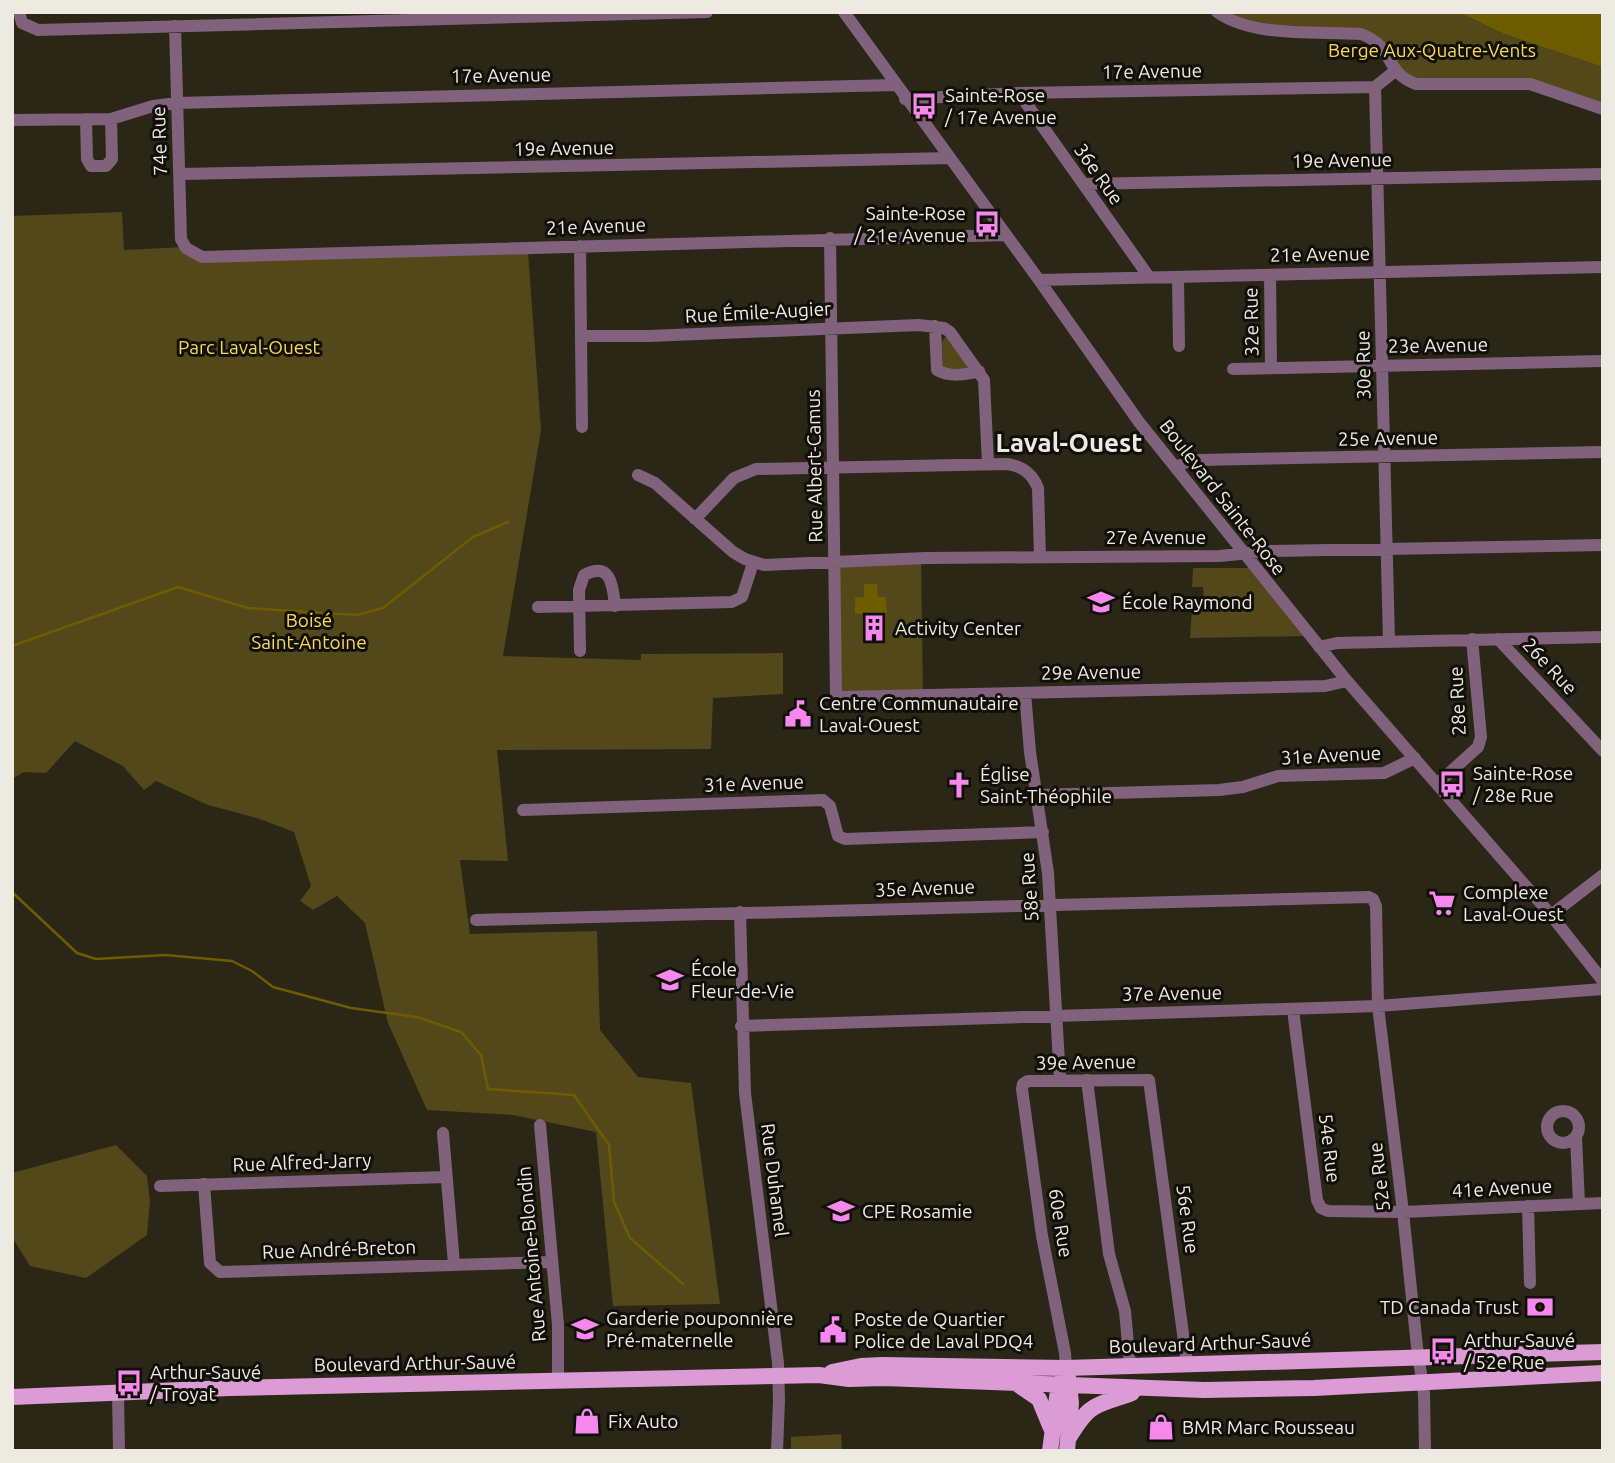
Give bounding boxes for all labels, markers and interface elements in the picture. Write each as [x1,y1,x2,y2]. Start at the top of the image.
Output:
park label: Berge Aux-Quatre-Vents [1328,39,1536,61]
street label: 17e Avenue [1102,59,1202,83]
street label: 17e Avenue [451,63,551,87]
place label: Sainte-Rose / 17e Avenue [944,84,1057,128]
bus stop icon: Sainte-Rose / 17e Avenue [909,91,939,121]
street label: 74e Rue [147,106,171,176]
street label: 19e Avenue [514,136,614,160]
street label: 36e Rue [1070,139,1128,209]
street label: 19e Avenue [1292,148,1392,172]
place label: Sainte-Rose / 21e Avenue [853,202,966,246]
bus stop icon: Sainte-Rose / 21e Avenue [972,209,1002,239]
street label: 21e Avenue [545,213,647,239]
street label: 21e Avenue [1270,242,1370,266]
street label: 32e Rue [1239,287,1263,357]
street label: Rue Émile-Augier [684,297,832,327]
street label: 30e Rue [1351,330,1375,400]
street label: 23e Avenue [1388,333,1488,357]
park label: Parc Laval-Ouest [178,336,321,358]
street label: Rue Albert-Camus [802,389,826,543]
street label: Boulevard Sainte-Rose [1155,415,1291,579]
street label: 25e Avenue [1338,426,1438,450]
district label: Laval-Ouest [995,428,1143,457]
street label: 27e Avenue [1106,526,1206,548]
school or university icon: École Raymond [1086,587,1116,617]
place label: École Raymond [1122,591,1253,613]
park label: Boisé Saint-Antoine [251,609,367,653]
building icon: Activity Center [859,613,889,643]
place label: Activity Center [895,617,1021,639]
street label: 26e Rue [1518,633,1582,699]
street label: 29e Avenue [1041,660,1141,684]
street label: 28e Rue [1444,666,1470,736]
place label: Centre Communautaire Laval-Ouest [819,692,1019,736]
public building icon: Centre Communautaire Laval-Ouest [783,699,813,729]
street label: 31e Avenue [1280,741,1382,769]
place label: Sainte-Rose / 28e Rue [1472,762,1573,806]
place label: Église Saint-Théophile [980,763,1112,807]
bus stop icon: Sainte-Rose / 28e Rue [1437,769,1467,799]
street label: 31e Avenue [703,770,805,796]
church icon: Église Saint-Théophile [944,770,974,800]
street label: 58e Rue [1016,852,1042,922]
street label: 35e Avenue [874,875,976,901]
place label: Complexe Laval-Ouest [1463,881,1564,925]
supermarket icon: Complexe Laval-Ouest [1427,888,1457,918]
place label: École Fleur-de-Vie [691,958,794,1002]
school or university icon: École Fleur-de-Vie [655,965,685,995]
street label: 37e Avenue [1122,981,1222,1005]
street label: 39e Avenue [1036,1050,1136,1074]
street label: 54e Rue [1315,1112,1345,1184]
street label: Rue Duhamel [757,1122,793,1238]
street label: 52e Rue [1364,1141,1394,1213]
street label: Rue Alfred-Jarry [232,1149,372,1175]
street label: Rue Antoine-Blondin [512,1165,550,1343]
street label: 41e Avenue [1451,1174,1553,1202]
street label: 56e Rue [1172,1183,1204,1255]
street label: 60e Rue [1045,1187,1077,1259]
school or university icon: CPE Rosamie [826,1196,856,1226]
place label: CPE Rosamie [862,1200,972,1222]
street label: Rue André-Breton [262,1235,416,1263]
bank icon: TD Canada Trust [1525,1292,1555,1322]
place label: TD Canada Trust [1380,1296,1520,1318]
place label: Garderie pouponnière Pré-maternelle [606,1307,794,1351]
place label: Poste de Quartier Police de Laval PDQ4 [854,1308,1033,1352]
school or university icon: Garderie pouponnière Pré-maternelle [570,1314,600,1344]
public building icon: Poste de Quartier Police de Laval PDQ4 [818,1315,848,1345]
street label: Boulevard Arthur-Sauvé [1108,1328,1312,1358]
place label: Arthur-Sauvé / 52e Rue [1463,1329,1575,1373]
bus stop icon: Arthur-Sauvé / 52e Rue [1428,1336,1458,1366]
street label: Boulevard Arthur-Sauvé [314,1350,516,1376]
place label: Arthur-Sauvé / Troyat [149,1361,261,1405]
bus stop icon: Arthur-Sauvé / Troyat [114,1368,144,1398]
shop icon: Fix Auto [572,1406,602,1436]
place label: Fix Auto [608,1410,678,1432]
shop icon: BMR Marc Rousseau [1146,1412,1176,1442]
place label: BMR Marc Rousseau [1182,1416,1355,1438]

